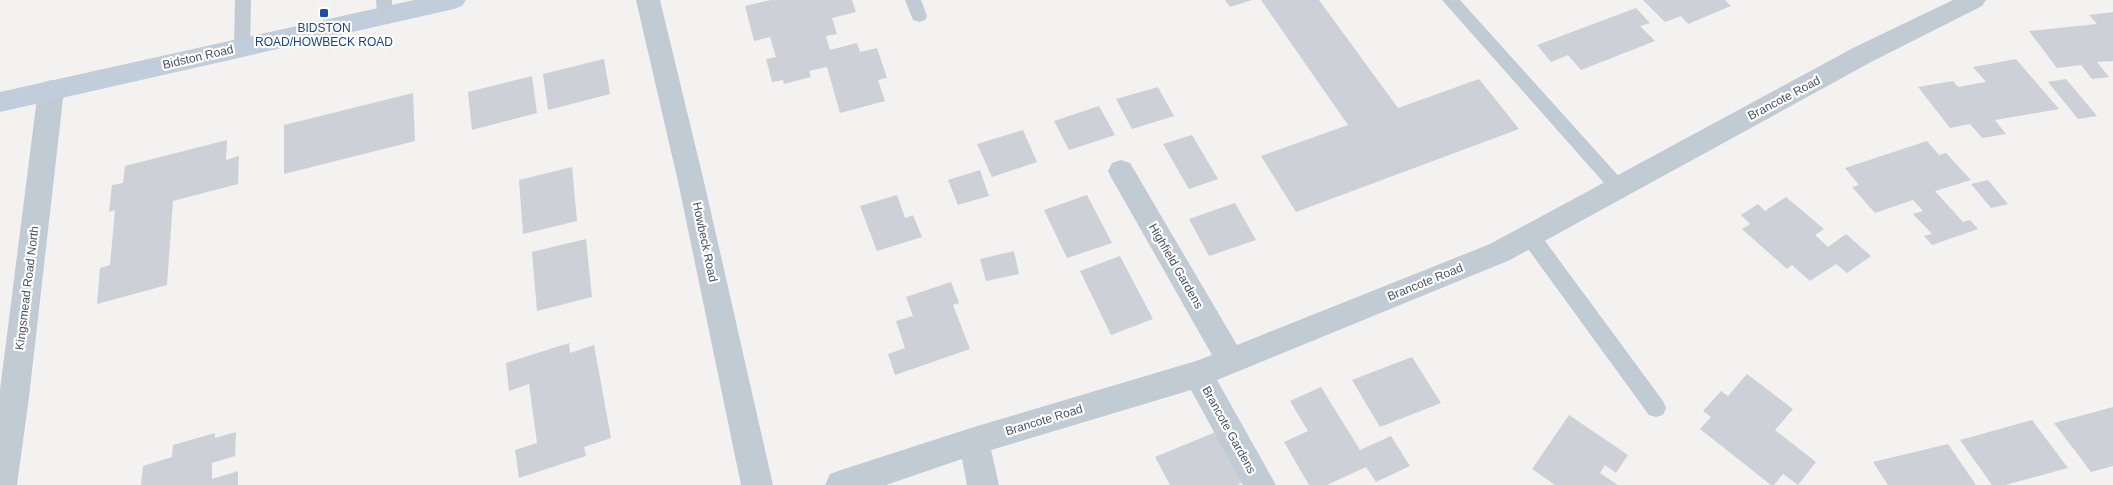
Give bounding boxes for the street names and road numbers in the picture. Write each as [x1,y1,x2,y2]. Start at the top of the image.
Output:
street label: Bidston Road [161,42,235,72]
street label: Brancote Road [1745,73,1823,123]
street label: Howbeck Road [690,201,720,283]
street label: Highfield Gardens [1146,221,1206,311]
street label: Kingsmead Road North [12,225,42,351]
street label: Brancote Road [1385,261,1465,303]
street label: Brancote Gardens [1199,384,1259,476]
street label: Brancote Road [1004,402,1084,438]

